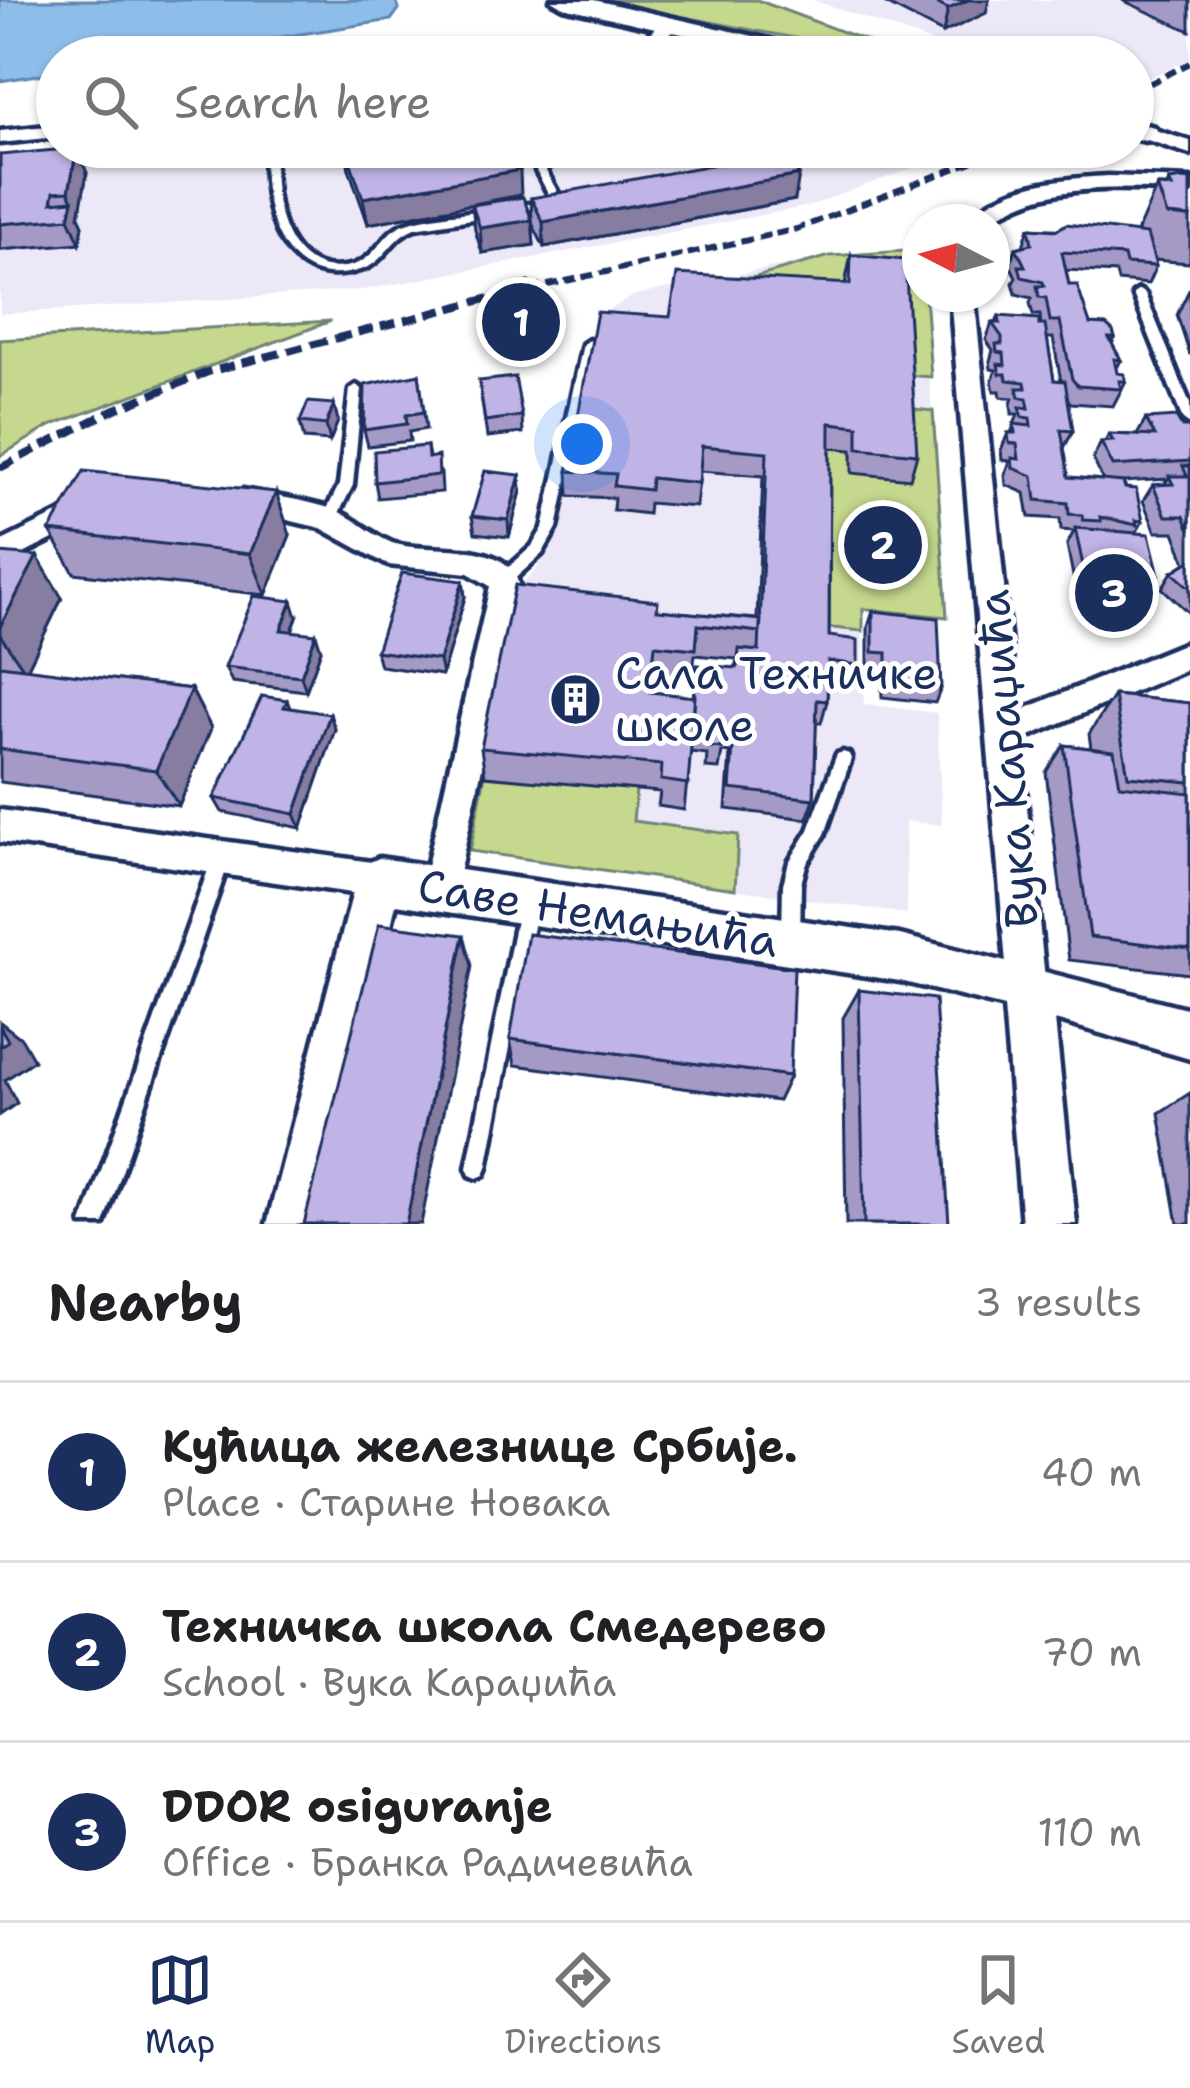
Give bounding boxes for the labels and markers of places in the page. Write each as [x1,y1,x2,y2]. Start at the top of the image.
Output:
pin: 1 [482,277,560,367]
pin: 2 [844,500,922,590]
pin: 3 [1075,548,1153,638]
place label: Сала Техничке школе [615,643,938,755]
building icon: Сала Техничке школе [548,671,604,727]

